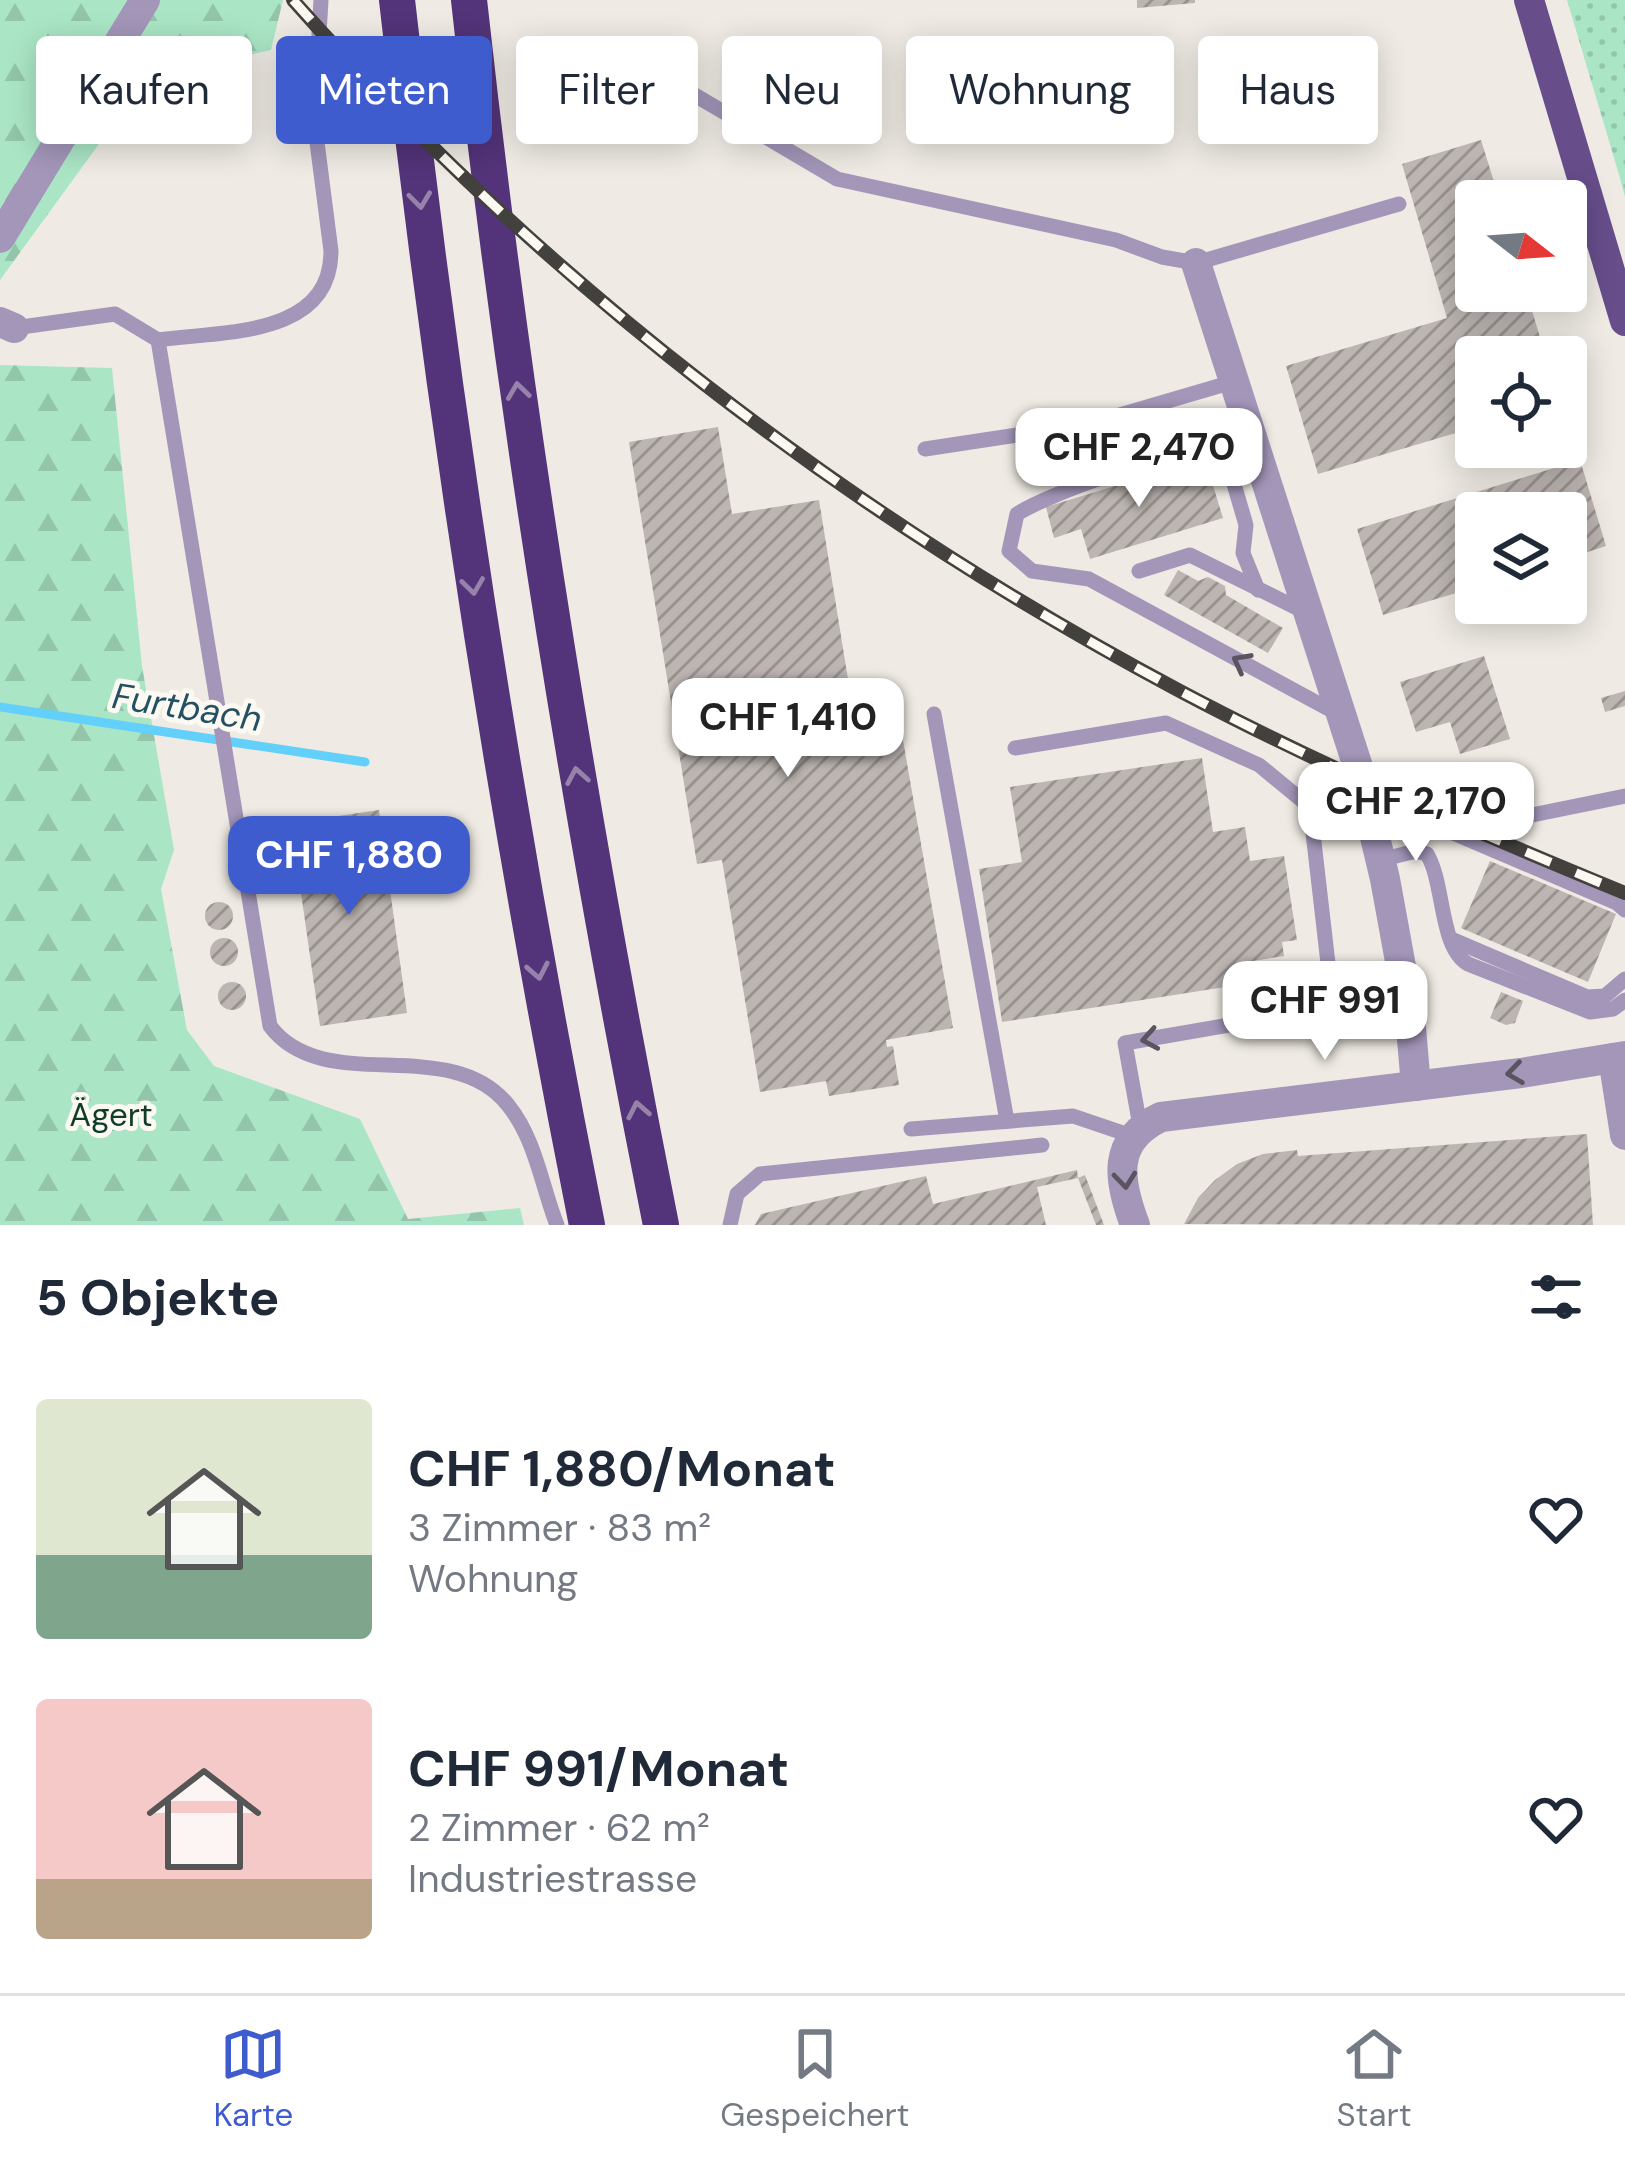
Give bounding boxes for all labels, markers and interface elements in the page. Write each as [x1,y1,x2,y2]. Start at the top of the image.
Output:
chip: Kaufen [36,36,252,144]
chip: Mieten [276,36,492,144]
chip: Filter [516,36,698,144]
chip: Neu [722,36,882,144]
chip: Wohnung [906,36,1174,144]
chip: Haus [1198,36,1378,144]
north arrow [1455,180,1587,312]
map controls [1455,180,1587,624]
one-way arrow [406,190,432,209]
button: locate [1455,336,1587,468]
one-way arrow [505,381,531,401]
pin: CHF 2,470 [1002,408,1276,510]
text: CHF 2,470 [1042,421,1236,472]
button: layers [1455,492,1587,624]
one-way arrow [459,576,485,596]
one-way arrow [1233,653,1254,676]
water label: Furtbach [109,672,265,742]
pin: CHF 1,410 [651,678,925,780]
text: CHF 1,410 [699,691,877,742]
pin: CHF 2,170 [1279,762,1553,864]
one-way arrow [566,767,591,787]
text: CHF 2,170 [1325,775,1507,826]
pin: CHF 1,880 [212,816,486,918]
text: CHF 1,880 [255,829,443,880]
one-way arrow [524,960,550,980]
pin: CHF 991 [1214,961,1436,1063]
text: CHF 991 [1250,974,1400,1025]
one-way arrow [1140,1025,1160,1050]
one-way arrow [1505,1060,1524,1086]
park label: Ägert [69,1093,153,1136]
one-way arrow [626,1101,652,1121]
one-way arrow [1112,1171,1137,1190]
text: 5 Objekte [36,1264,279,1331]
icon: filters [1523,1264,1589,1330]
text: CHF 1,880/Monat [408,1435,836,1502]
icon: home [132,1447,276,1591]
icon: heart [1523,1486,1589,1552]
text: 3 Zimmer · 83 m² [408,1502,711,1553]
text: Wohnung [408,1553,578,1604]
text: CHF 991/Monat [408,1735,789,1802]
icon: home [132,1747,276,1891]
icon: heart [1523,1786,1589,1852]
text: 2 Zimmer · 62 m² [408,1802,710,1853]
text: Industriestrasse [408,1853,697,1904]
tab: Karte [213,2021,293,2136]
tab: Gespeichert [720,2021,910,2136]
tab: Start [1336,2021,1412,2136]

